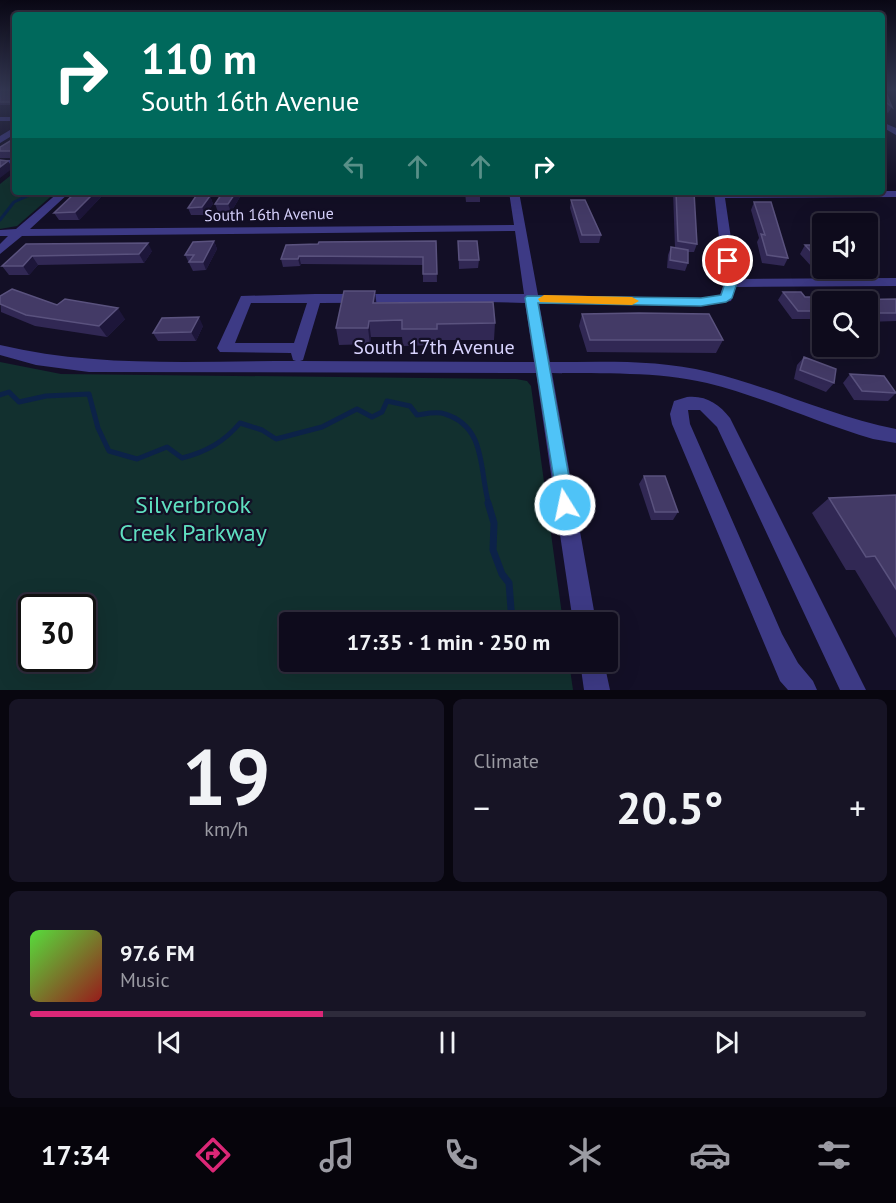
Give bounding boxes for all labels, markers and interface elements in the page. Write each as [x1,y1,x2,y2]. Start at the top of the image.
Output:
text: 110 m [141,31,257,86]
icon: right [42,36,120,114]
text: South 16th Avenue [141,84,360,118]
icon: left [338,150,371,183]
icon: ahead [401,150,434,183]
icon: ahead [464,150,497,183]
icon: right [527,150,560,183]
street label: South 16th Avenue [204,203,334,225]
map controls [812,213,878,357]
button: sound [812,213,878,279]
pin [702,235,753,286]
icon: arrive [711,244,744,277]
button: search [812,291,878,357]
street label: South 17th Avenue [353,334,515,360]
position arrow [533,473,597,537]
park label: Silverbrook Creek Parkway [119,489,267,548]
speed limit sign: 30 [18,594,96,672]
text: 17:35 · 1 min · 250 m [347,628,550,656]
text: 19 [182,726,270,827]
text: Climate [474,748,539,774]
text: 20.5° [616,778,723,836]
text: − [474,786,490,829]
text: + [849,786,866,829]
text: km/h [204,816,248,842]
text: 97.6 FM [120,939,195,967]
text: Music [120,967,169,993]
icon: previous [153,1026,186,1059]
icon: pause [431,1026,464,1059]
icon: next [710,1026,743,1059]
icon: directions [192,1134,234,1176]
icon: music [316,1134,358,1176]
icon: phone [440,1134,482,1176]
icon: climate [564,1134,606,1176]
icon: car [689,1134,731,1176]
icon: filters [813,1134,855,1176]
text: 17:34 [41,1138,110,1172]

